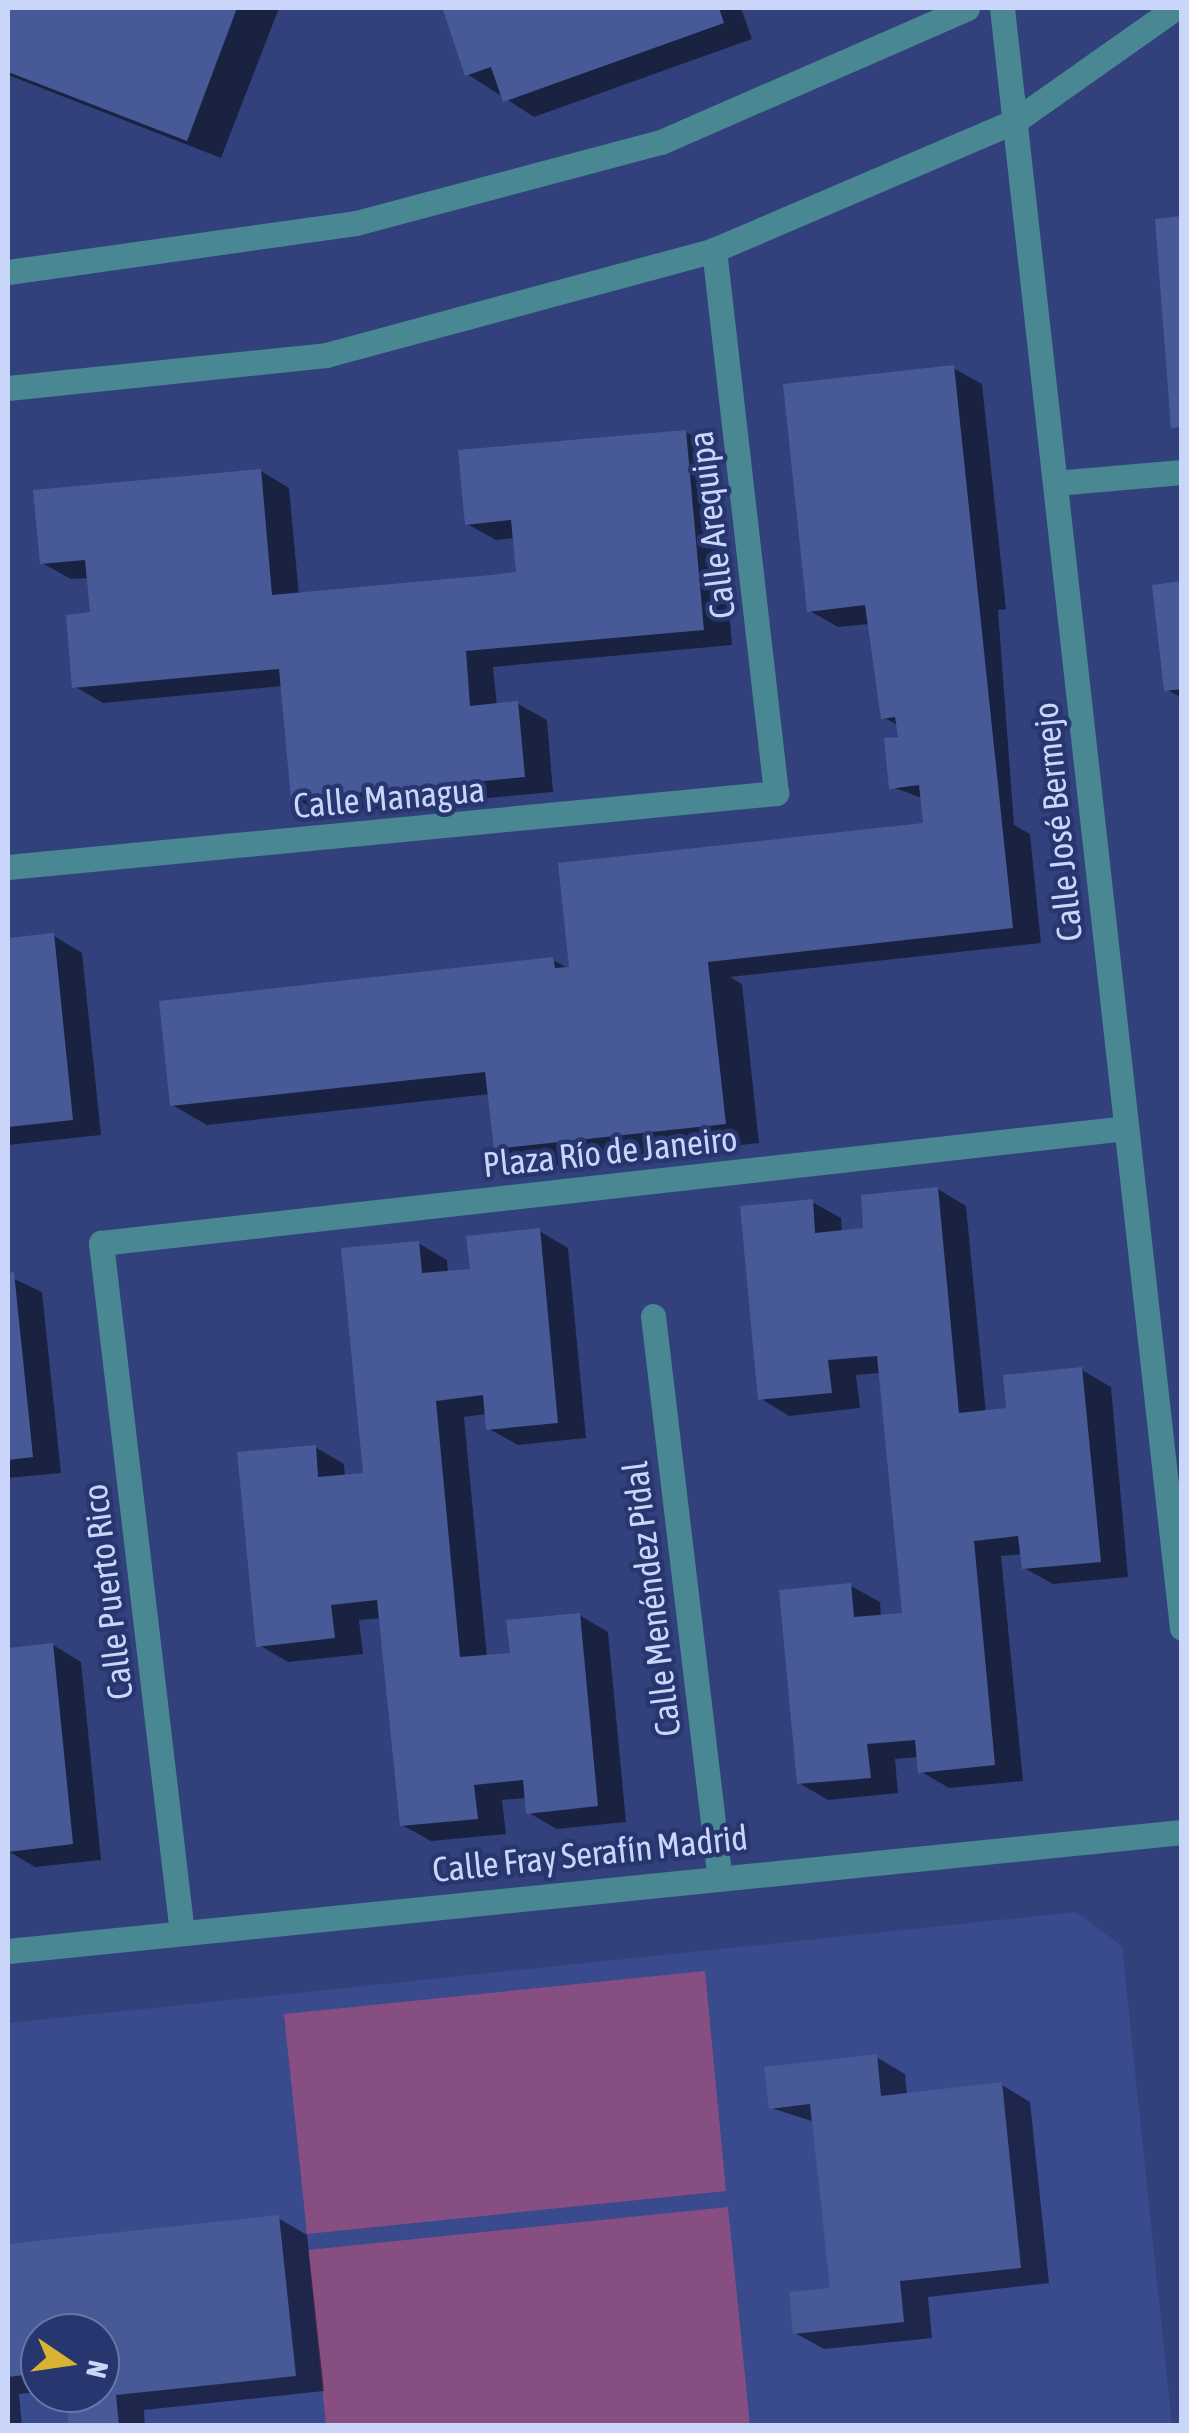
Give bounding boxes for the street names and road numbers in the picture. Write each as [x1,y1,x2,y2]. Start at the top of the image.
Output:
street label: Calle Arequipa [679,429,743,621]
street label: Calle José Bermejo [1024,700,1090,944]
street label: Calle Managua [291,768,487,826]
street label: Plaza Río de Janeiro [481,1117,739,1185]
street label: Calle Menéndez Pidal [613,1459,689,1739]
street label: Calle Puerto Rico [73,1482,141,1702]
street label: Calle Fray Serafín Madrid [430,1816,750,1890]

